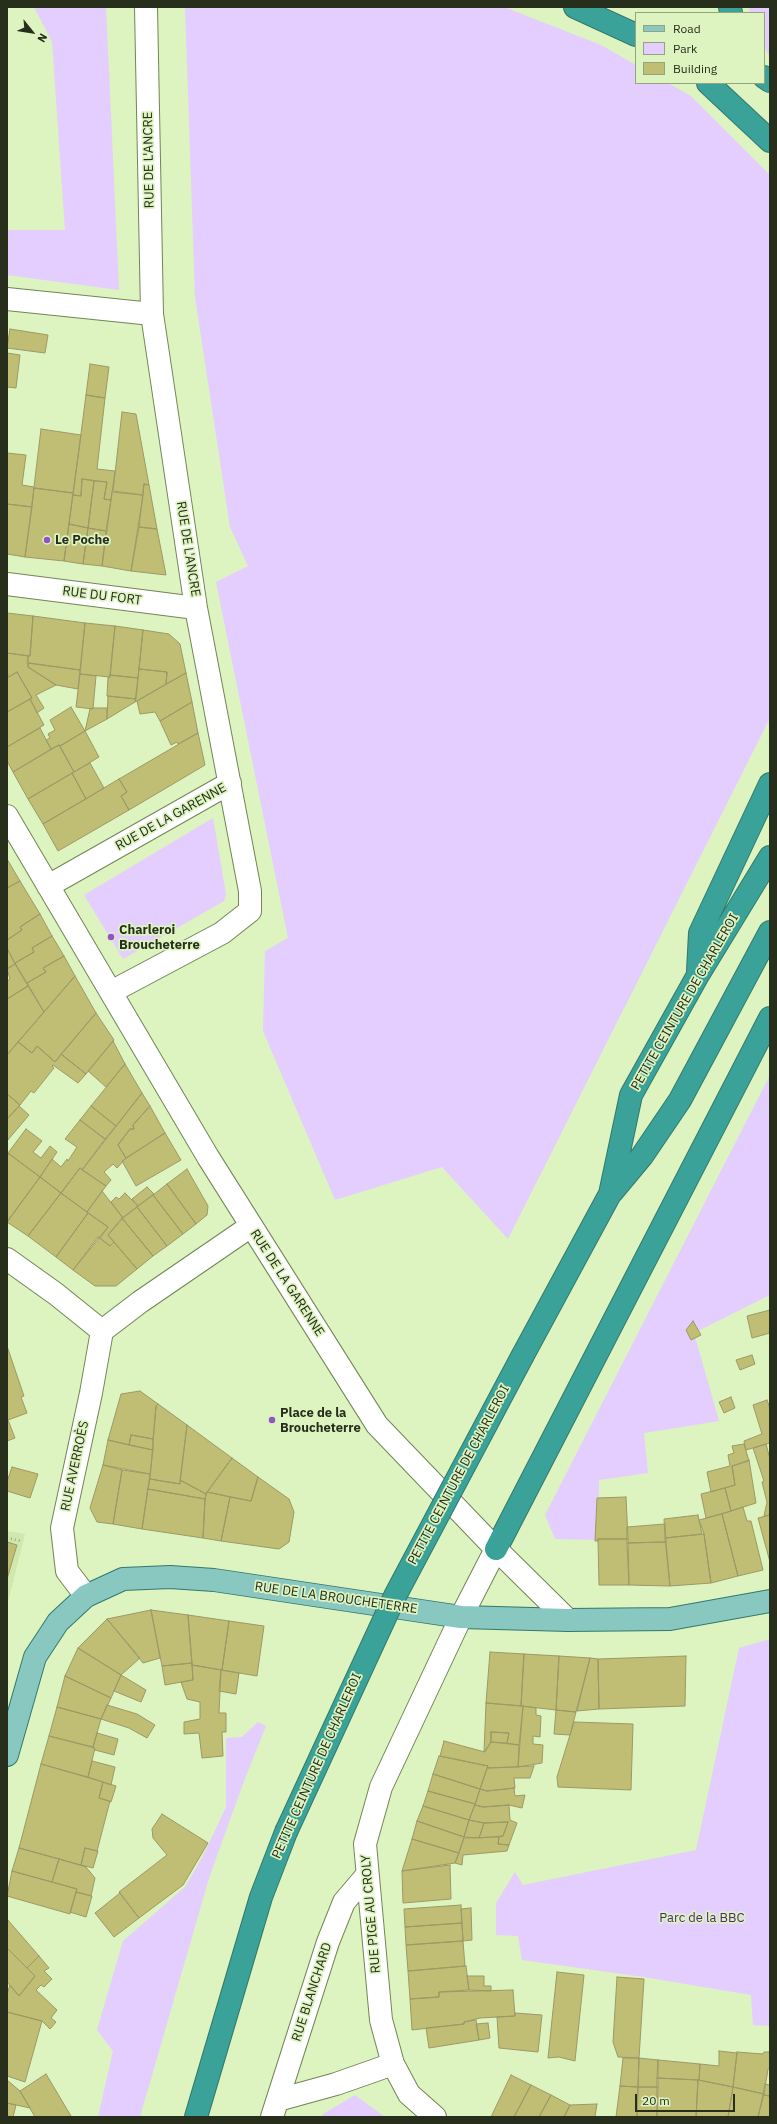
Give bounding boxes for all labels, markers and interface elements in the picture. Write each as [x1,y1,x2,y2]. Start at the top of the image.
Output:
north arrow [12,12,52,52]
legend [635,12,765,84]
text: Road [673,21,701,36]
text: N [34,31,50,45]
text: Park [673,41,697,56]
text: Building [673,61,717,76]
street label: RUE DE L'ANCRE [140,112,158,208]
street label: RUE DE L'ANCRE [173,500,203,598]
place label: Le Poche [55,532,110,548]
marker: Le Poche [42,535,52,545]
street label: RUE DU FORT [61,583,143,609]
street label: RUE DE LA GARENNE [113,780,229,854]
street label: PETITE CEINTURE DE CHARLEROI [628,911,742,1093]
place label: Charleroi Broucheterre [119,922,200,953]
marker: Charleroi Broucheterre [106,932,116,942]
street label: RUE DE LA GARENNE [247,1227,327,1339]
street label: PETITE CEINTURE DE CHARLEROI [405,1383,513,1567]
place label: Place de la Broucheterre [280,1405,361,1436]
marker: Place de la Broucheterre [267,1415,277,1425]
street label: RUE AVERROÈS [58,1419,92,1513]
street label: RUE DE LA BROUCHETERRE [254,1579,418,1617]
street label: PETITE CEINTURE DE CHARLEROI [269,1671,365,1861]
street label: RUE PIGE AU CROLY [358,1854,384,1974]
park label: Parc de la BBC [659,1910,745,1926]
street label: RUE BLANCHARD [289,1941,335,2043]
scale bar [637,2086,737,2112]
text: 20 m [642,2093,670,2108]

